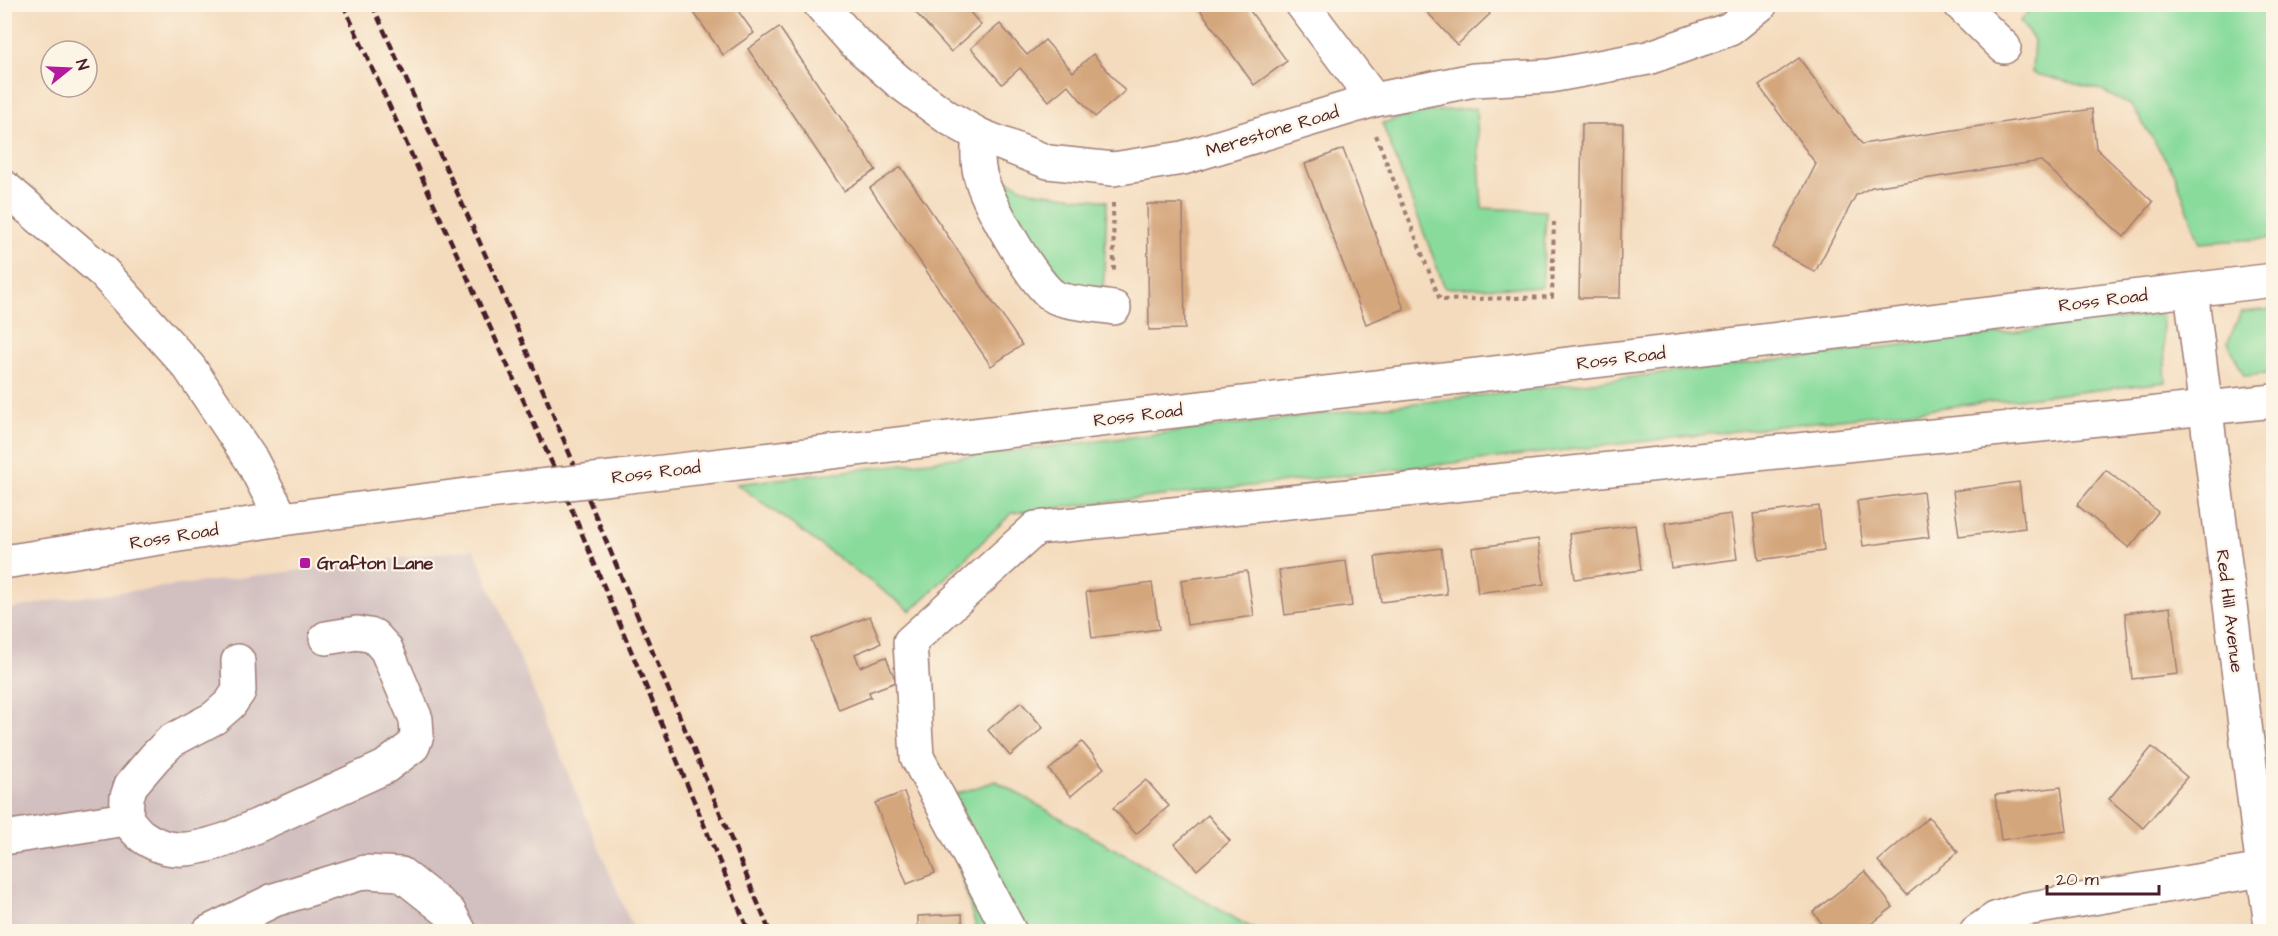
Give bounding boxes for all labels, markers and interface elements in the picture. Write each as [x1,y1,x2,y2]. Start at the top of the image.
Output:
north arrow [39,39,99,99]
text: N [70,57,94,73]
street label: Merestone Road [1202,99,1342,164]
street label: Ross Road [2057,283,2149,318]
street label: Ross Road [1575,341,1667,376]
street label: Ross Road [1092,398,1184,433]
street label: Ross Road [610,455,702,490]
street label: Ross Road [128,517,220,556]
street label: Red Hill Avenue [2210,548,2249,674]
place label: Grafton Lane [317,551,433,576]
marker: Grafton Lane [298,556,312,570]
scale bar [2047,858,2160,896]
text: 20 m [2056,867,2099,892]

